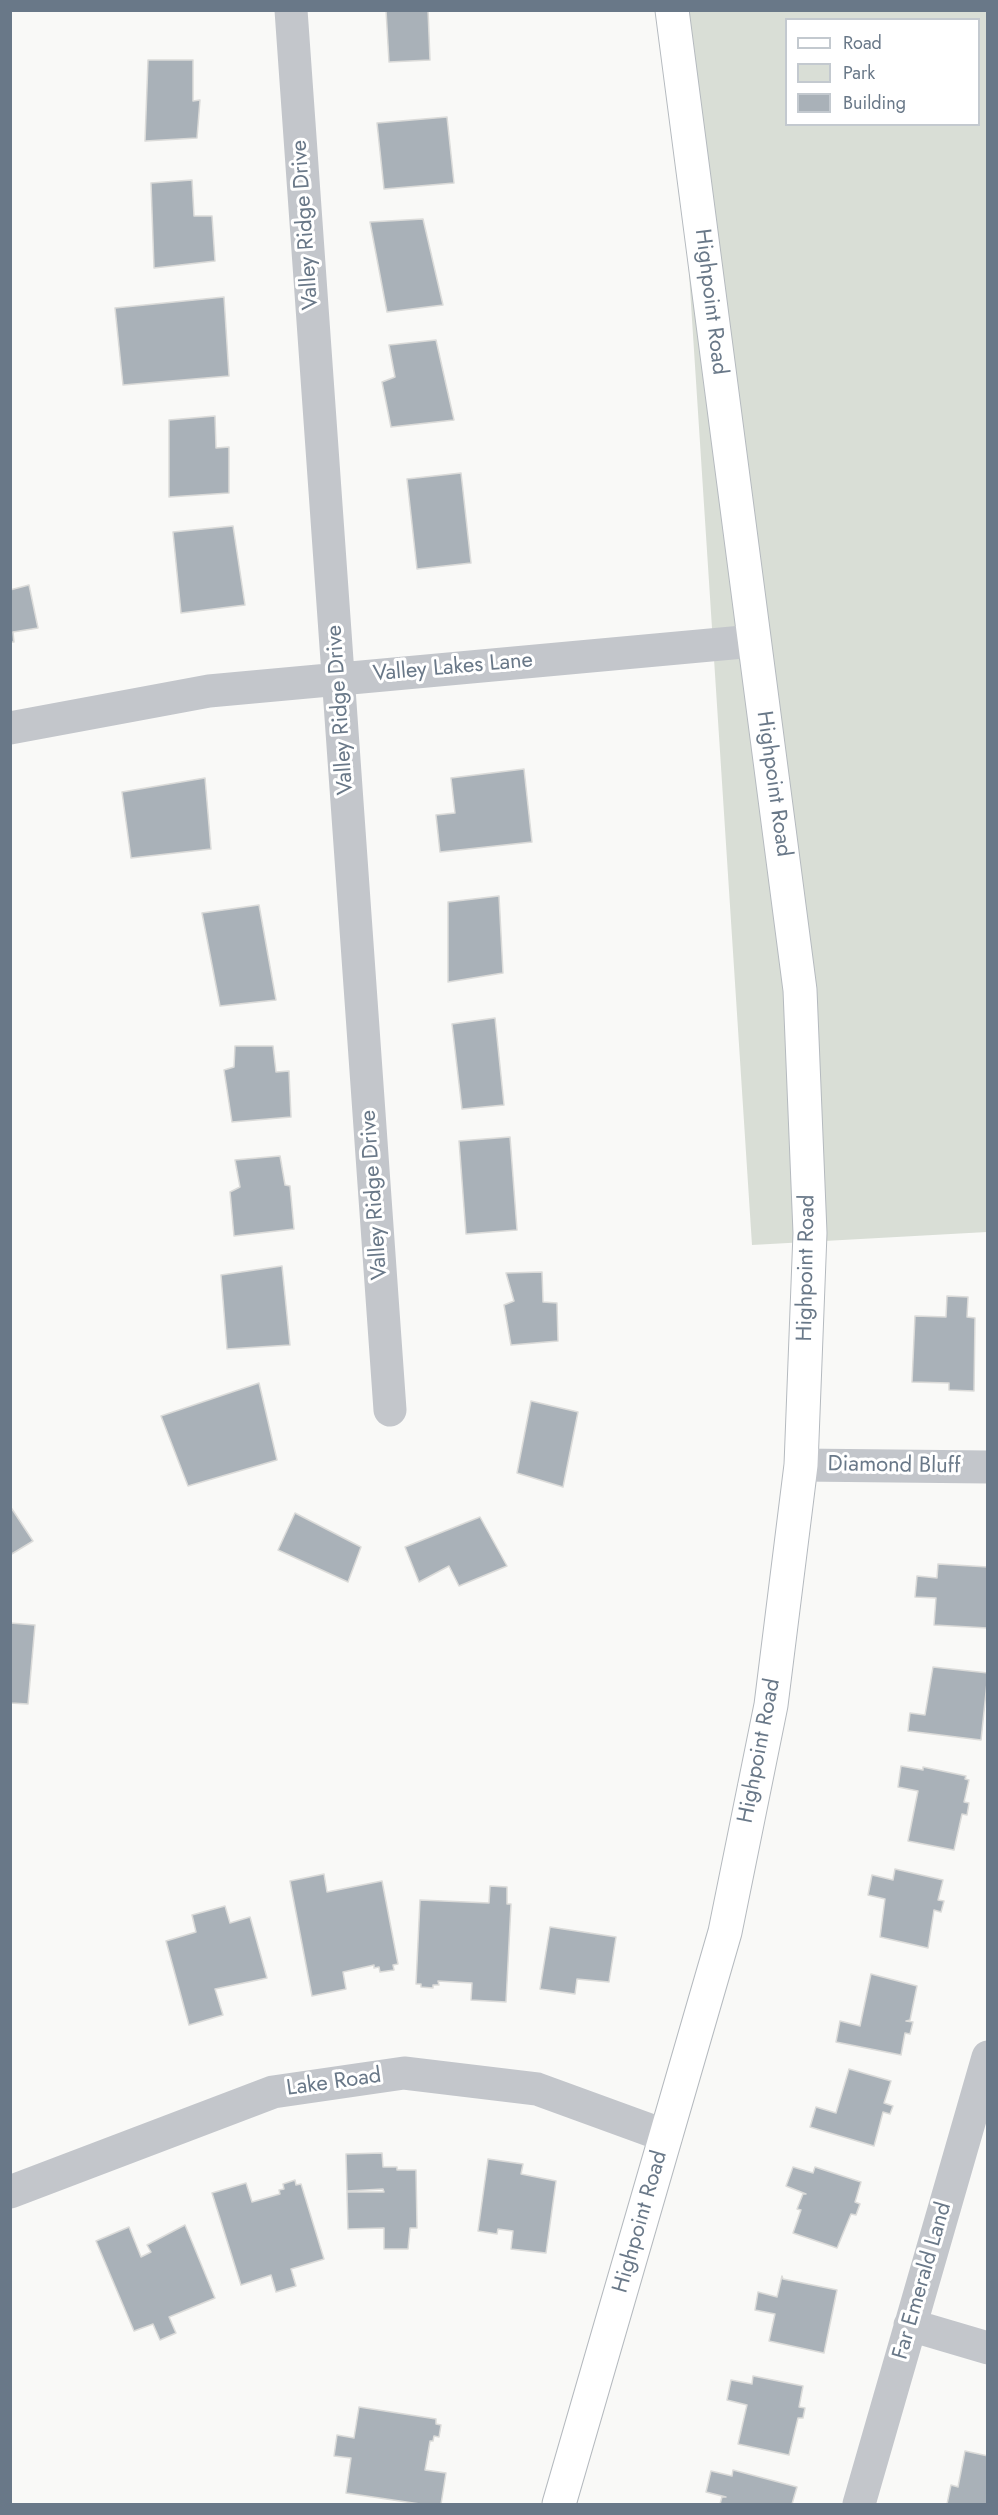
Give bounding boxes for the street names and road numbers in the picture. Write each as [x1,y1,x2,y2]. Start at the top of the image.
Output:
street label: Valley Ridge Drive [287,139,325,311]
street label: Highpoint Road [688,228,732,376]
street label: Valley Ridge Drive [322,624,360,796]
street label: Valley Lakes Lane [372,648,534,688]
street label: Highpoint Road [750,710,796,858]
street label: Valley Ridge Drive [356,1109,394,1281]
street label: Highpoint Road [793,1194,821,1342]
street label: Diamond Bluff [827,1452,961,1480]
street label: Highpoint Road [733,1676,787,1826]
street label: Lake Road [285,2063,383,2103]
street label: Highpoint Road [608,2148,674,2296]
street label: Far Emerald Land [888,2199,958,2363]

